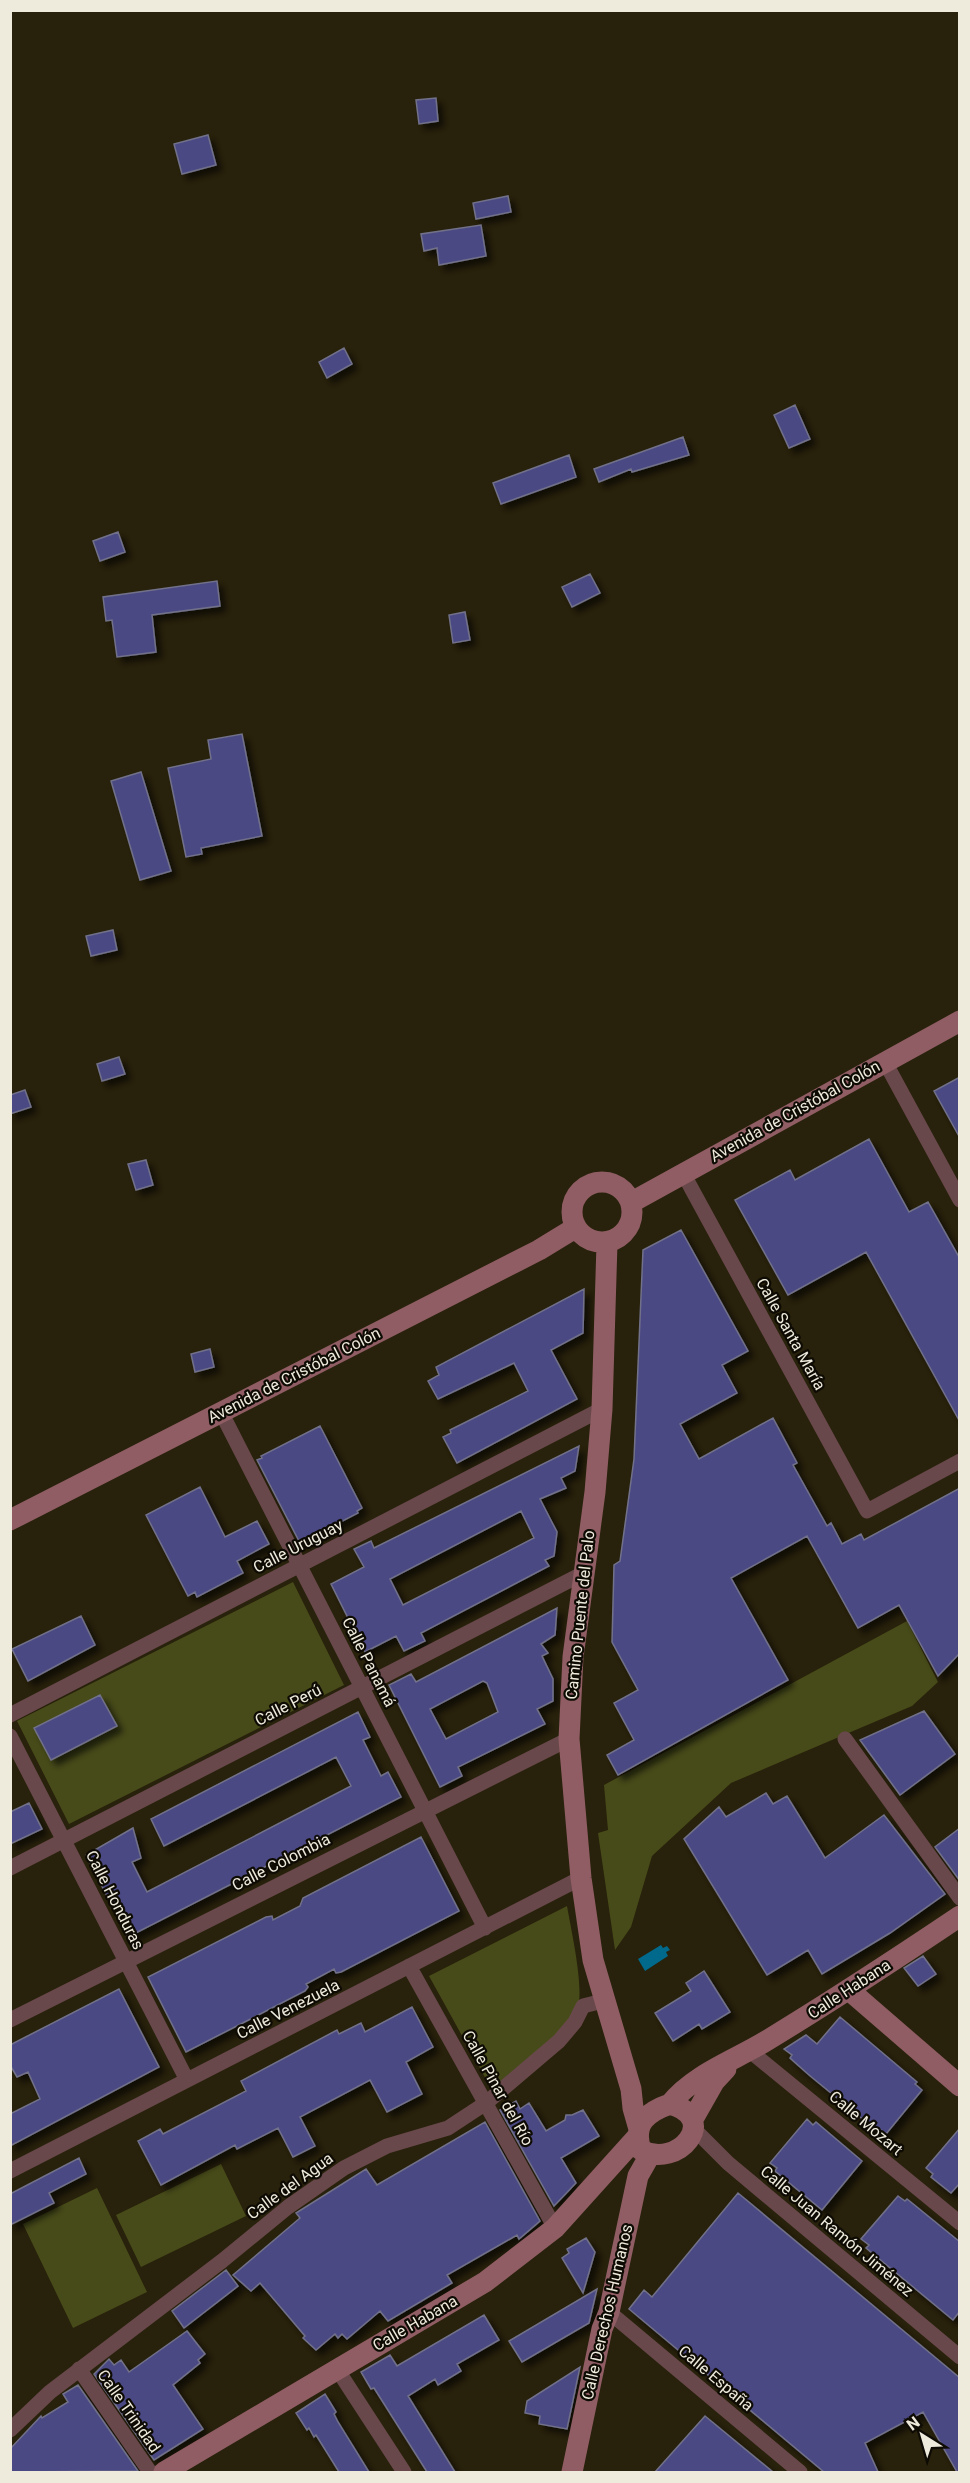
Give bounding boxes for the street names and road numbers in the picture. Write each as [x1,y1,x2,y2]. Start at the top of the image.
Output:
street label: Avenida de Cristóbal Colón [707,1056,883,1166]
street label: Calle Santa María [752,1275,830,1393]
street label: Avenida de Cristóbal Colón [205,1323,383,1427]
street label: Calle Uruguay [250,1515,346,1577]
street label: Camino Puente del Palo [562,1529,598,1701]
street label: Calle Panamá [338,1614,400,1710]
street label: Calle Perú [252,1680,324,1730]
street label: Calle Colombia [229,1829,333,1895]
street label: Calle Honduras [82,1847,148,1953]
street label: Calle Habana [804,1955,894,2023]
street label: Calle Venezuela [233,1975,343,2043]
street label: Calle Pinar del Río [459,2027,537,2149]
street label: Calle Mozart [825,2087,907,2159]
street label: Calle del Agua [243,2148,337,2224]
street label: Calle Juan Ramón Jiménez [757,2162,917,2301]
street label: Calle Derechos Humanos [578,2222,636,2402]
street label: Calle Habana [369,2291,461,2355]
street label: Calle España [675,2341,757,2415]
street label: Calle Trinidad [93,2366,165,2456]

